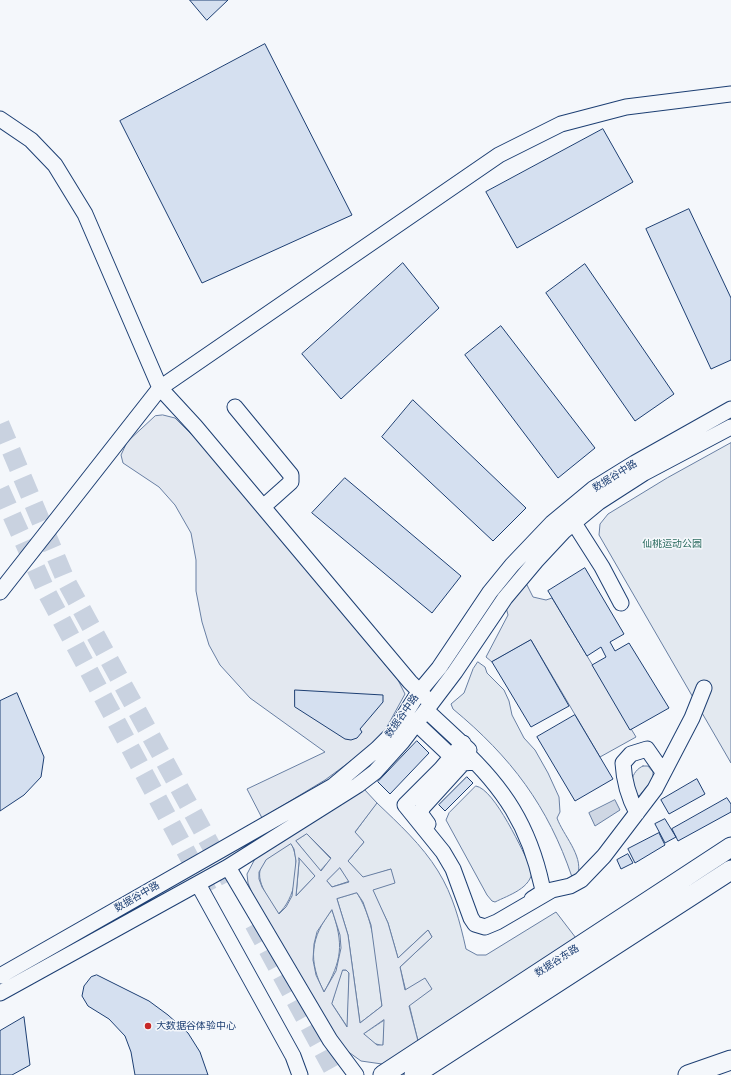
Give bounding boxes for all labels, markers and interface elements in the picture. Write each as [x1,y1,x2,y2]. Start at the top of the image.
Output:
street label: 数据谷中路 [591,458,639,494]
park label: 仙桃运动公园 [642,538,702,550]
street label: 数据谷中路 [383,692,421,740]
street label: 数据谷中路 [112,879,162,915]
street label: 数据谷东路 [533,942,581,980]
place label: 大数据谷体验中心 [156,1020,236,1032]
marker: 大数据谷体验中心 [143,1021,153,1031]

